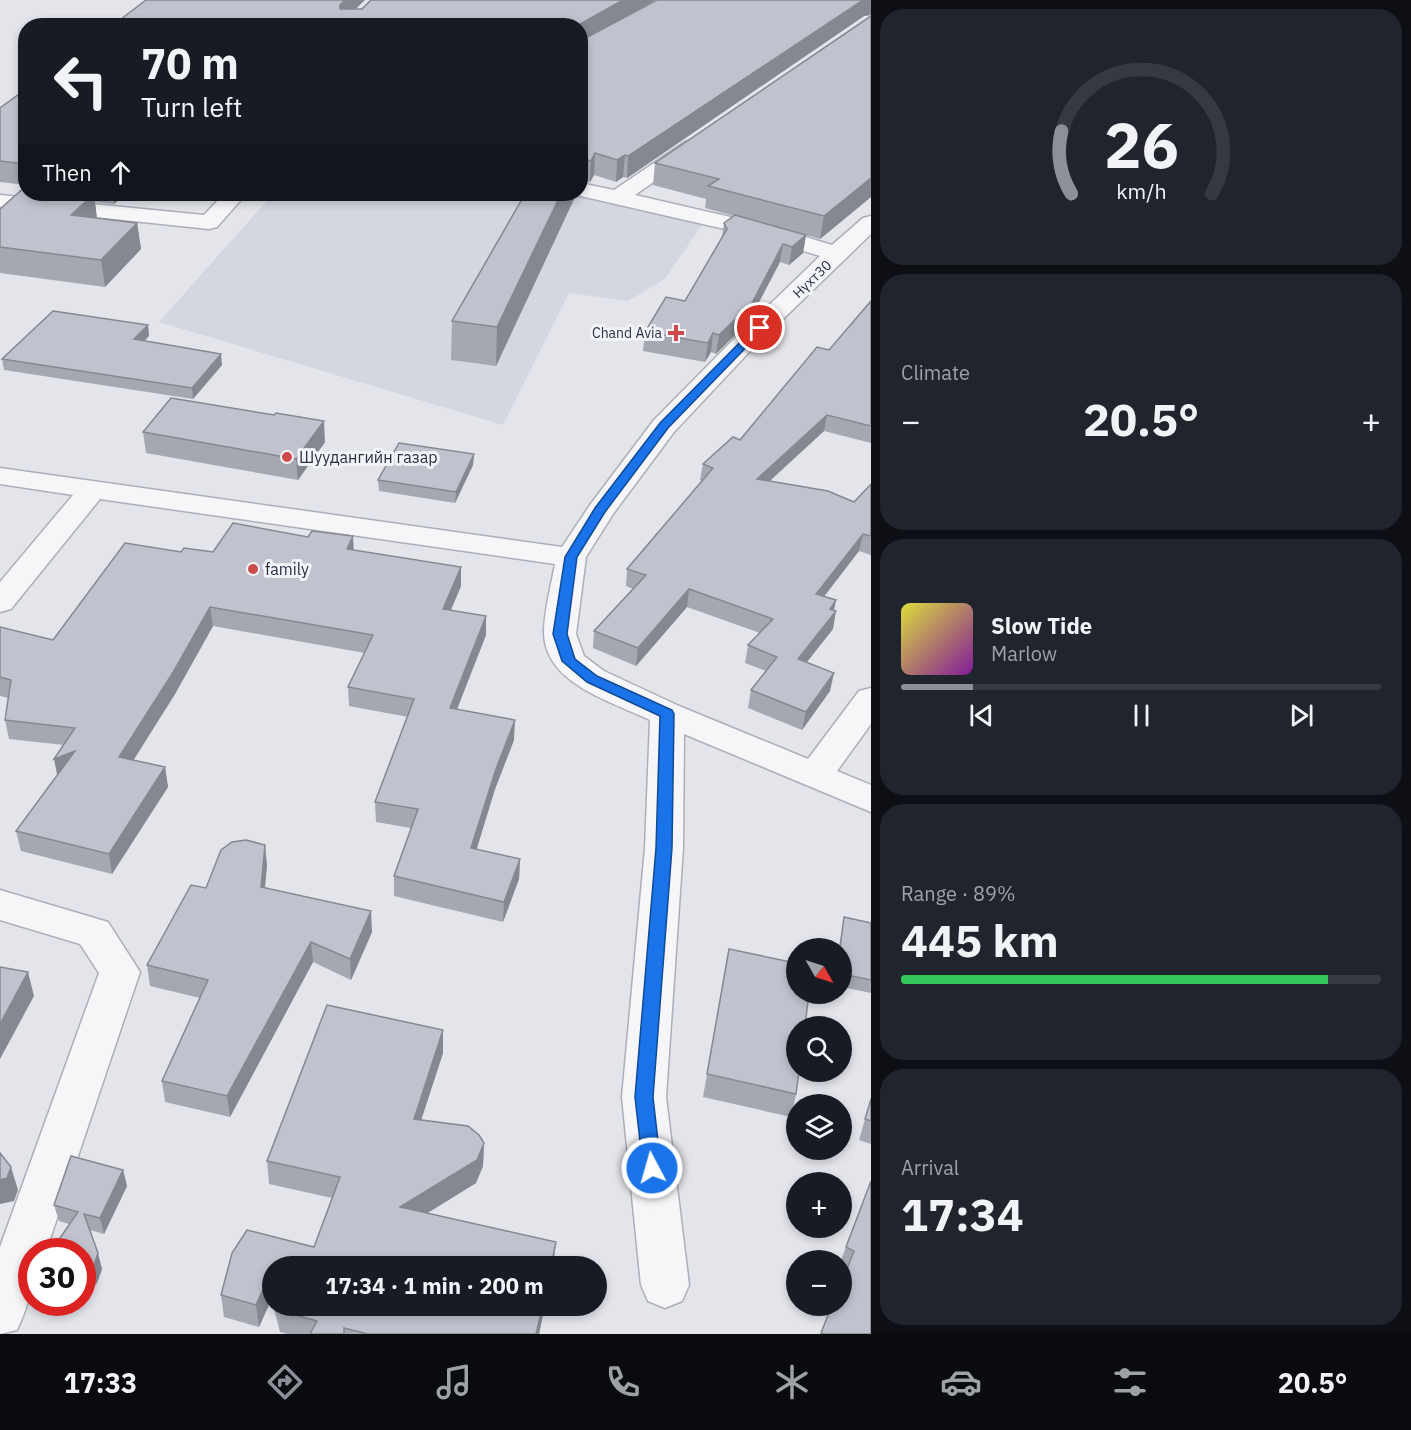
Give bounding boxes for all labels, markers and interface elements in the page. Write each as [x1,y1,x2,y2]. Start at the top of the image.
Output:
text: 70 m [141,36,239,91]
icon: left [42,42,120,120]
text: Turn left [141,89,242,124]
text: 26 [1104,104,1178,185]
icon: ahead [104,156,137,189]
text: Then [42,158,92,187]
text: km/h [1116,177,1166,205]
street label: Нүхт30 [789,256,835,302]
pin [734,302,785,353]
icon: arrive [743,311,776,344]
place label: Chand Avia [592,324,663,342]
marker: Chand Avia [667,324,685,342]
text: Climate [901,359,970,386]
text: 20.5° [1083,390,1199,448]
text: − [901,399,921,442]
text: + [1361,399,1381,442]
place label: Шуудангийн газар [299,447,437,467]
marker: Шуудангийн газар [280,450,294,464]
place label: family [265,559,309,579]
marker: family [246,562,260,576]
text: Slow Tide [991,611,1092,640]
text: Marlow [991,640,1057,667]
icon: previous [965,699,998,732]
icon: pause [1125,699,1158,732]
icon: next [1285,699,1318,732]
text: Range · 89% [901,880,1016,907]
text: 445 km [901,911,1059,969]
north arrow [786,938,852,1004]
map controls [786,938,852,1316]
button: search [786,1016,852,1082]
button: layers [786,1094,852,1160]
position arrow [620,1136,684,1200]
text: Arrival [901,1154,959,1181]
button: + [786,1172,852,1238]
text: 17:34 [901,1185,1024,1243]
speed limit sign: 30 [18,1238,96,1316]
button: − [786,1250,852,1316]
text: 17:34 · 1 min · 200 m [325,1271,544,1300]
icon: directions [264,1361,306,1403]
icon: music [433,1361,475,1403]
icon: phone [602,1361,644,1403]
icon: climate [771,1361,813,1403]
icon: car [940,1361,982,1403]
icon: filters [1109,1361,1151,1403]
text: 17:33 [63,1365,137,1400]
text: 20.5° [1278,1365,1347,1400]

